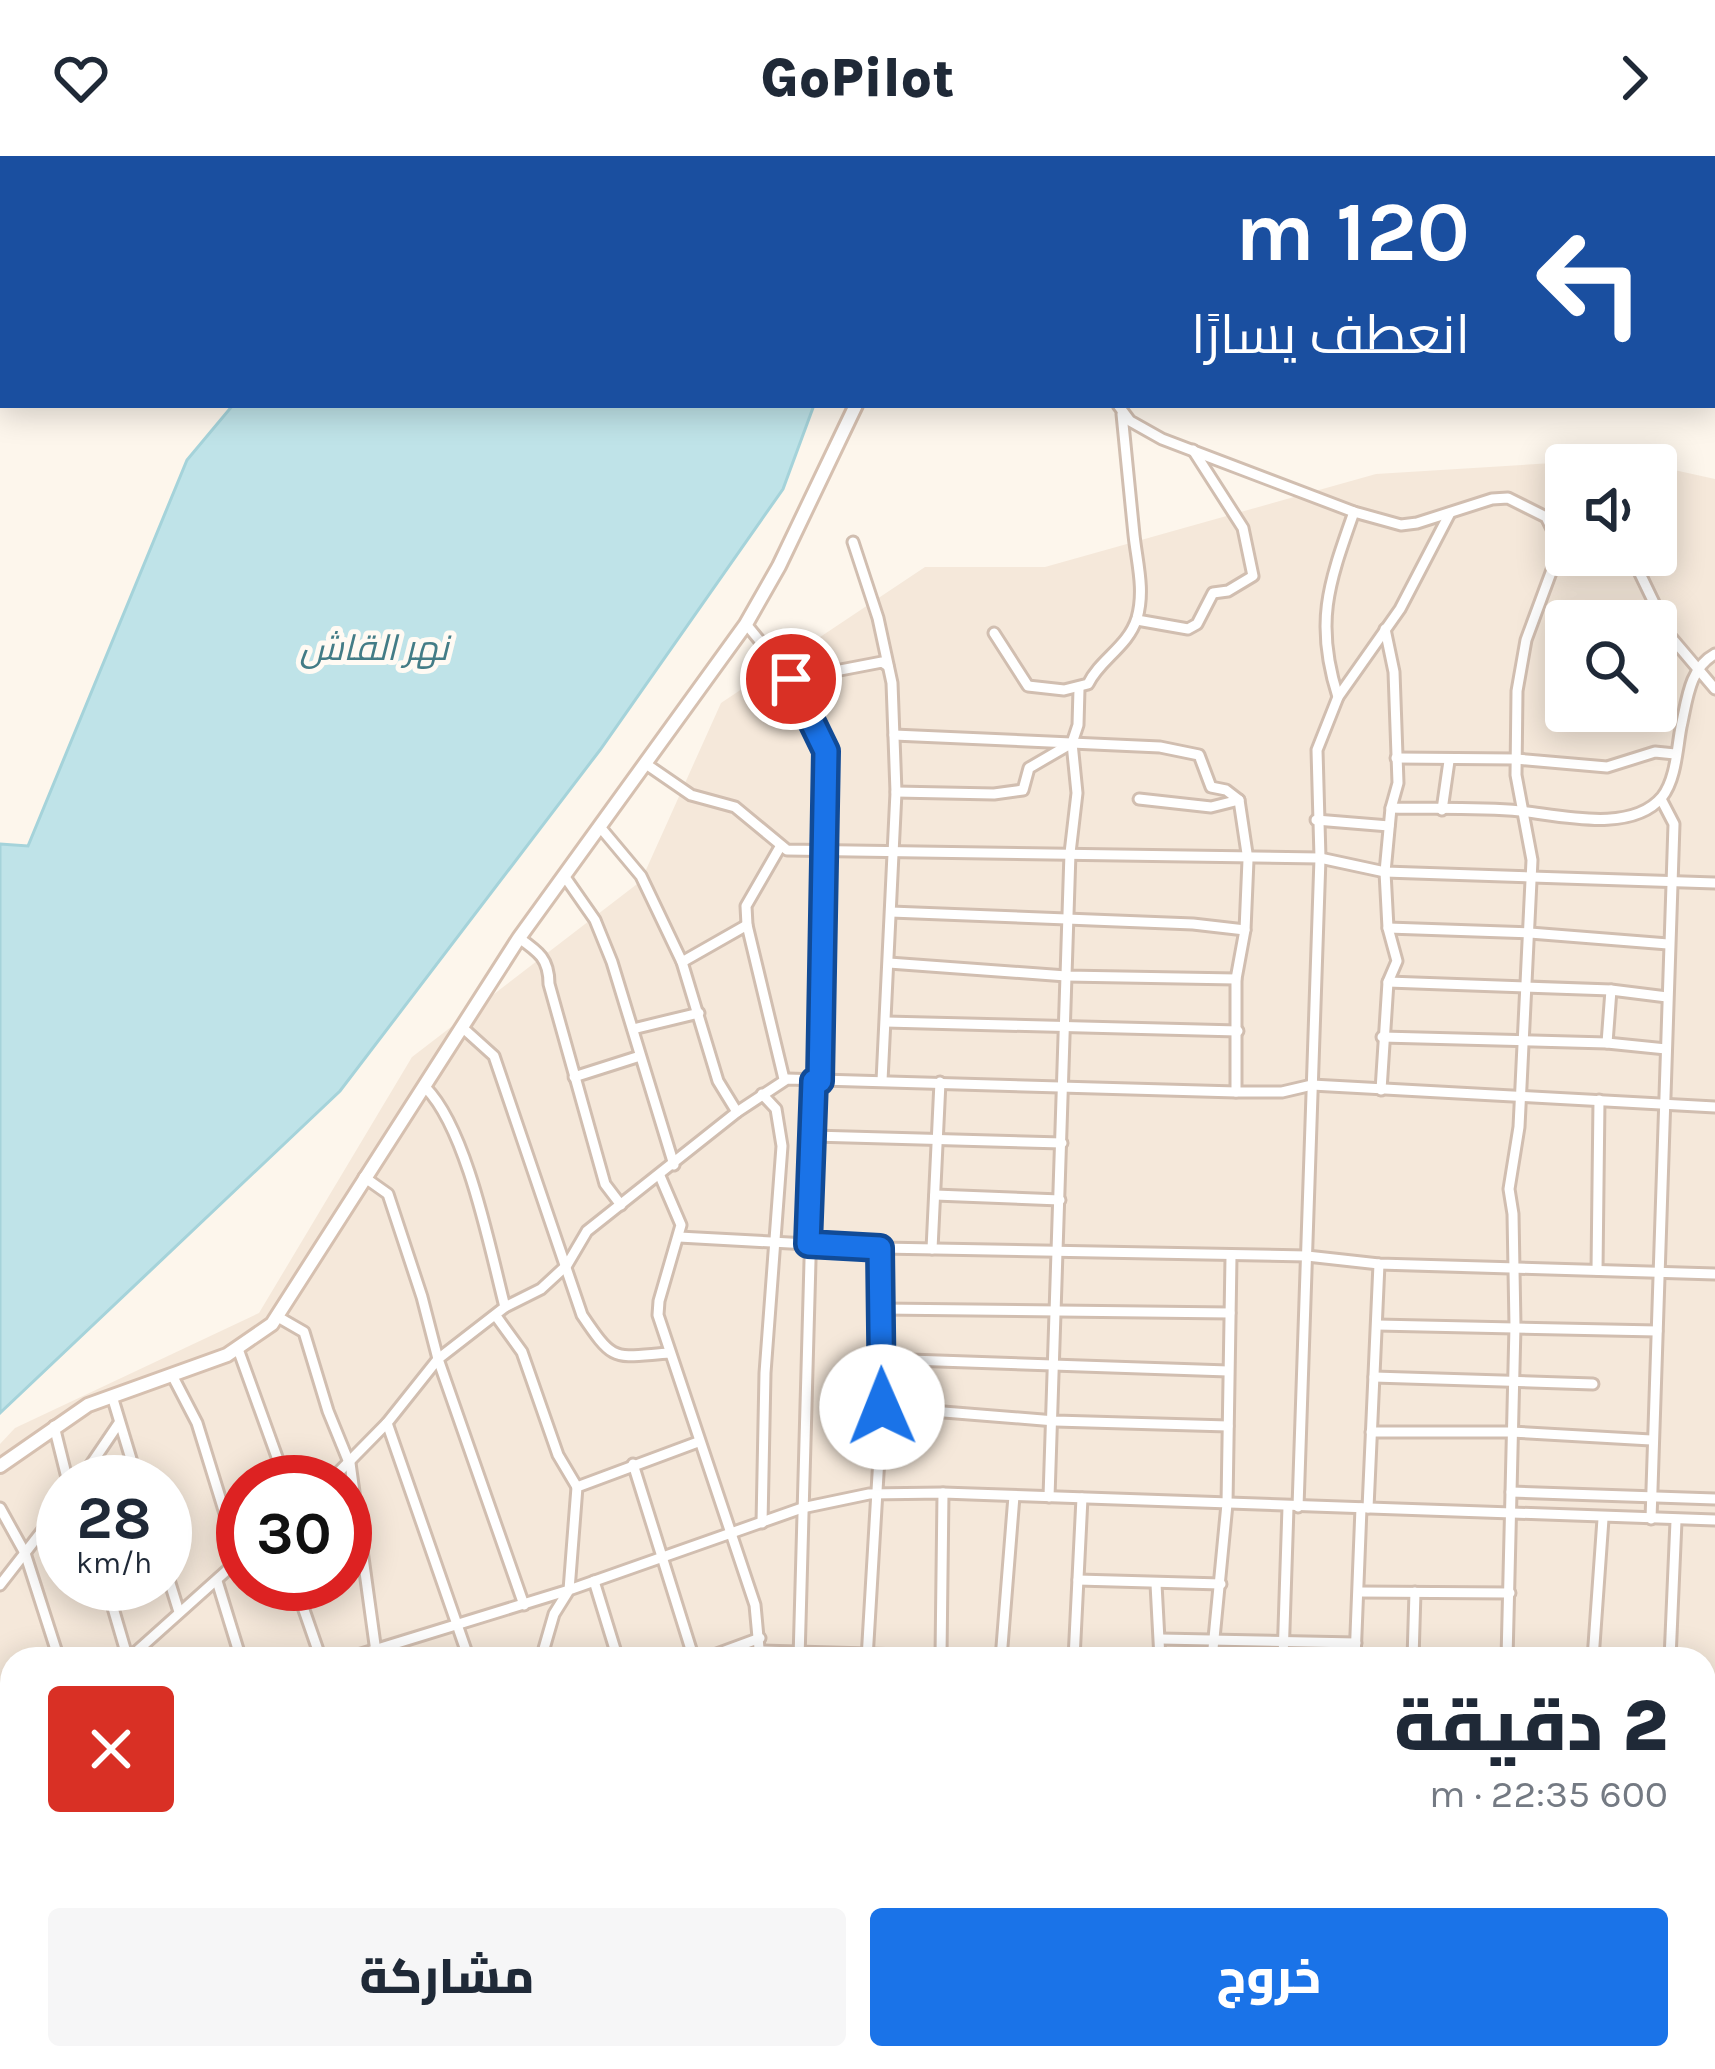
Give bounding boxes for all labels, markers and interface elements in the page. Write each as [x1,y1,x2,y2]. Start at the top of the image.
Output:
icon: heart [48,45,114,111]
icon: forward [1601,45,1667,111]
text: GoPilot [760,46,955,110]
text: 120 m [1235,183,1470,281]
icon: left [1512,204,1668,360]
text: انعطف يسارًا [1191,303,1470,367]
map controls [1545,444,1677,732]
button: sound [1545,444,1677,576]
button: search [1545,600,1677,732]
water label: نهر القاش [300,627,452,669]
pin [740,628,842,730]
icon: arrive [758,646,824,712]
position arrow [819,1344,945,1470]
speed limit sign: 30 [216,1455,372,1611]
text: 28 [76,1483,152,1553]
text: km/h [76,1545,152,1581]
text: 2 دقيقة [1394,1684,1668,1768]
button: close [48,1686,174,1812]
text: 600 m · 22:35 [1429,1771,1668,1817]
button: مشاركة [48,1908,846,2046]
button: خروج [870,1908,1668,2046]

